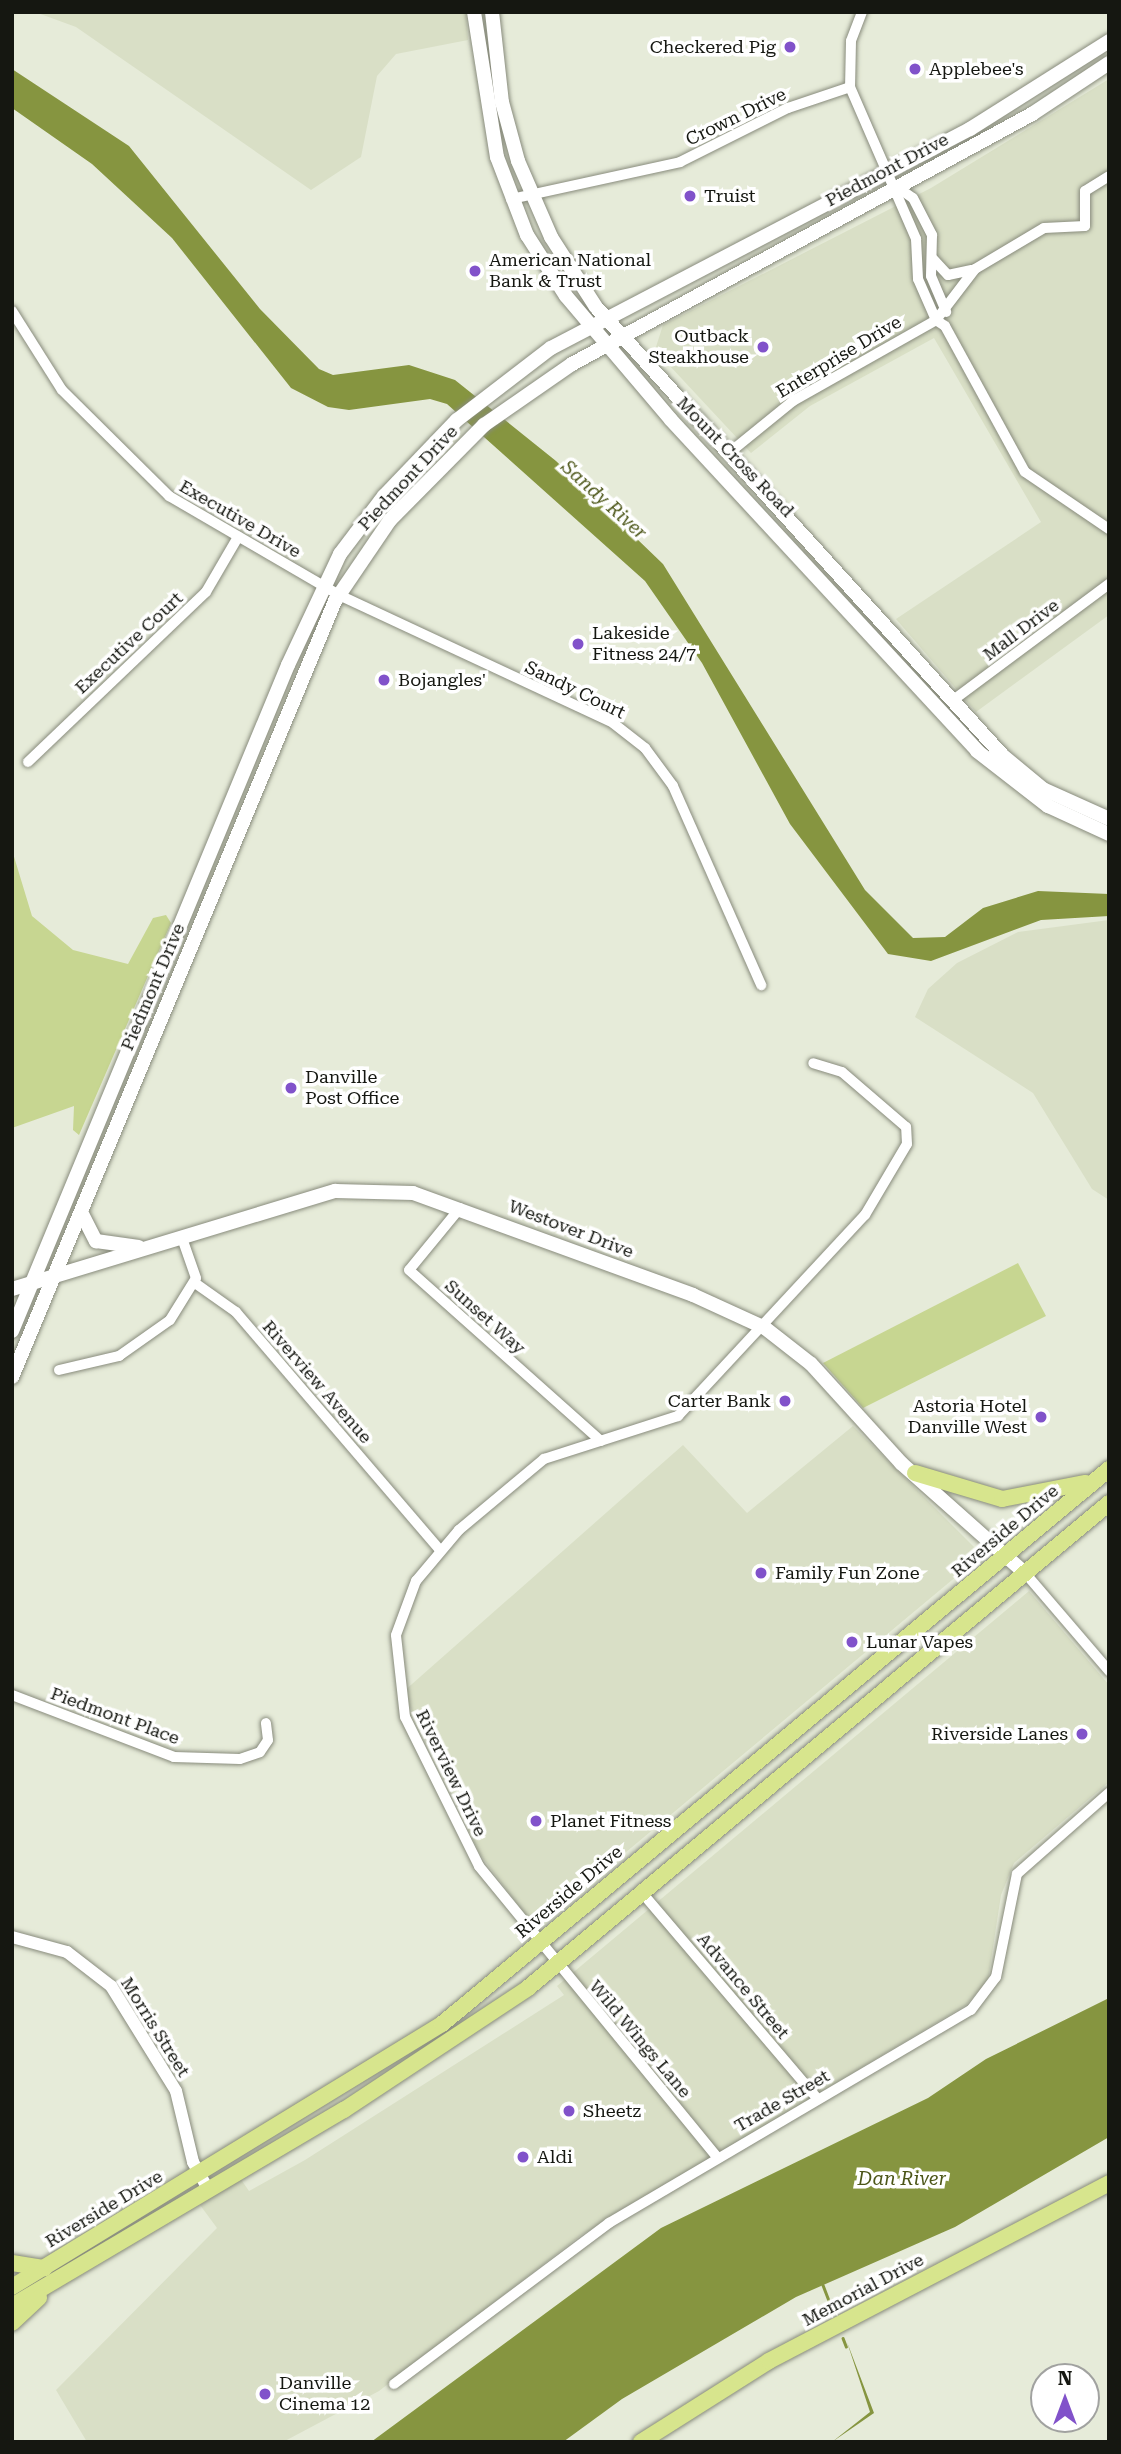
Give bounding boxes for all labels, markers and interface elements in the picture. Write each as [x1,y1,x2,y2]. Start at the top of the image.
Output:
place label: Checkered Pig [650,36,776,58]
marker: Checkered Pig [782,39,798,55]
place label: Applebee's [929,58,1024,80]
marker: Applebee's [907,61,923,77]
street label: Crown Drive [682,83,790,151]
street label: Piedmont Drive [822,128,952,212]
place label: Truist [704,185,756,207]
marker: Truist [682,188,698,204]
place label: American National Bank & Trust [489,250,651,292]
marker: American National Bank & Trust [467,263,483,279]
street label: Enterprise Drive [773,311,905,403]
place label: Outback Steakhouse [649,326,749,368]
marker: Outback Steakhouse [755,339,771,355]
street label: Mount Cross Road [672,392,798,522]
street label: Piedmont Drive [354,421,462,535]
water label: Sandy River [556,456,652,544]
street label: Executive Drive [175,475,305,563]
street label: Executive Court [71,588,187,698]
street label: Mall Drive [979,594,1063,666]
place label: Lakeside Fitness 24/7 [592,623,696,666]
marker: Lakeside Fitness 24/7 [570,636,586,652]
street label: Sandy Court [521,656,629,724]
place label: Bojangles' [398,669,486,691]
marker: Bojangles' [376,672,392,688]
street label: Piedmont Drive [116,920,190,1054]
place label: Danville Post Office [305,1067,399,1110]
marker: Danville Post Office [283,1080,299,1096]
street label: Westover Drive [505,1195,637,1263]
street label: Sunset Way [440,1275,530,1359]
street label: Riverview Avenue [258,1316,376,1448]
place label: Carter Bank [668,1390,771,1412]
marker: Carter Bank [777,1393,793,1409]
place label: Astoria Hotel Danville West [908,1396,1027,1438]
marker: Astoria Hotel Danville West [1033,1409,1049,1425]
street label: Riverside Drive [947,1480,1063,1582]
place label: Family Fun Zone [775,1562,920,1584]
marker: Family Fun Zone [753,1565,769,1581]
place label: Lunar Vapes [866,1631,973,1653]
marker: Lunar Vapes [844,1634,860,1650]
street label: Piedmont Place [48,1683,182,1749]
street label: Riverview Drive [411,1706,491,1840]
place label: Riverside Lanes [931,1723,1068,1745]
marker: Riverside Lanes [1074,1726,1090,1742]
place label: Planet Fitness [550,1810,671,1832]
marker: Planet Fitness [528,1813,544,1829]
street label: Riverside Drive [511,1841,627,1943]
street label: Advance Street [692,1929,794,2043]
street label: Morris Street [116,1973,194,2081]
street label: Wild Wings Lane [584,1976,696,2102]
street label: Trade Street [731,2065,833,2137]
place label: Sheetz [583,2100,641,2122]
marker: Sheetz [561,2103,577,2119]
place label: Aldi [537,2146,573,2168]
marker: Aldi [515,2149,531,2165]
street label: Riverside Drive [41,2166,167,2252]
water label: Dan River [858,2168,946,2190]
street label: Memorial Drive [799,2249,927,2331]
north arrow [1030,2363,1100,2433]
text: N [1058,2367,1072,2390]
place label: Danville Cinema 12 [279,2373,370,2416]
marker: Danville Cinema 12 [257,2386,273,2402]

